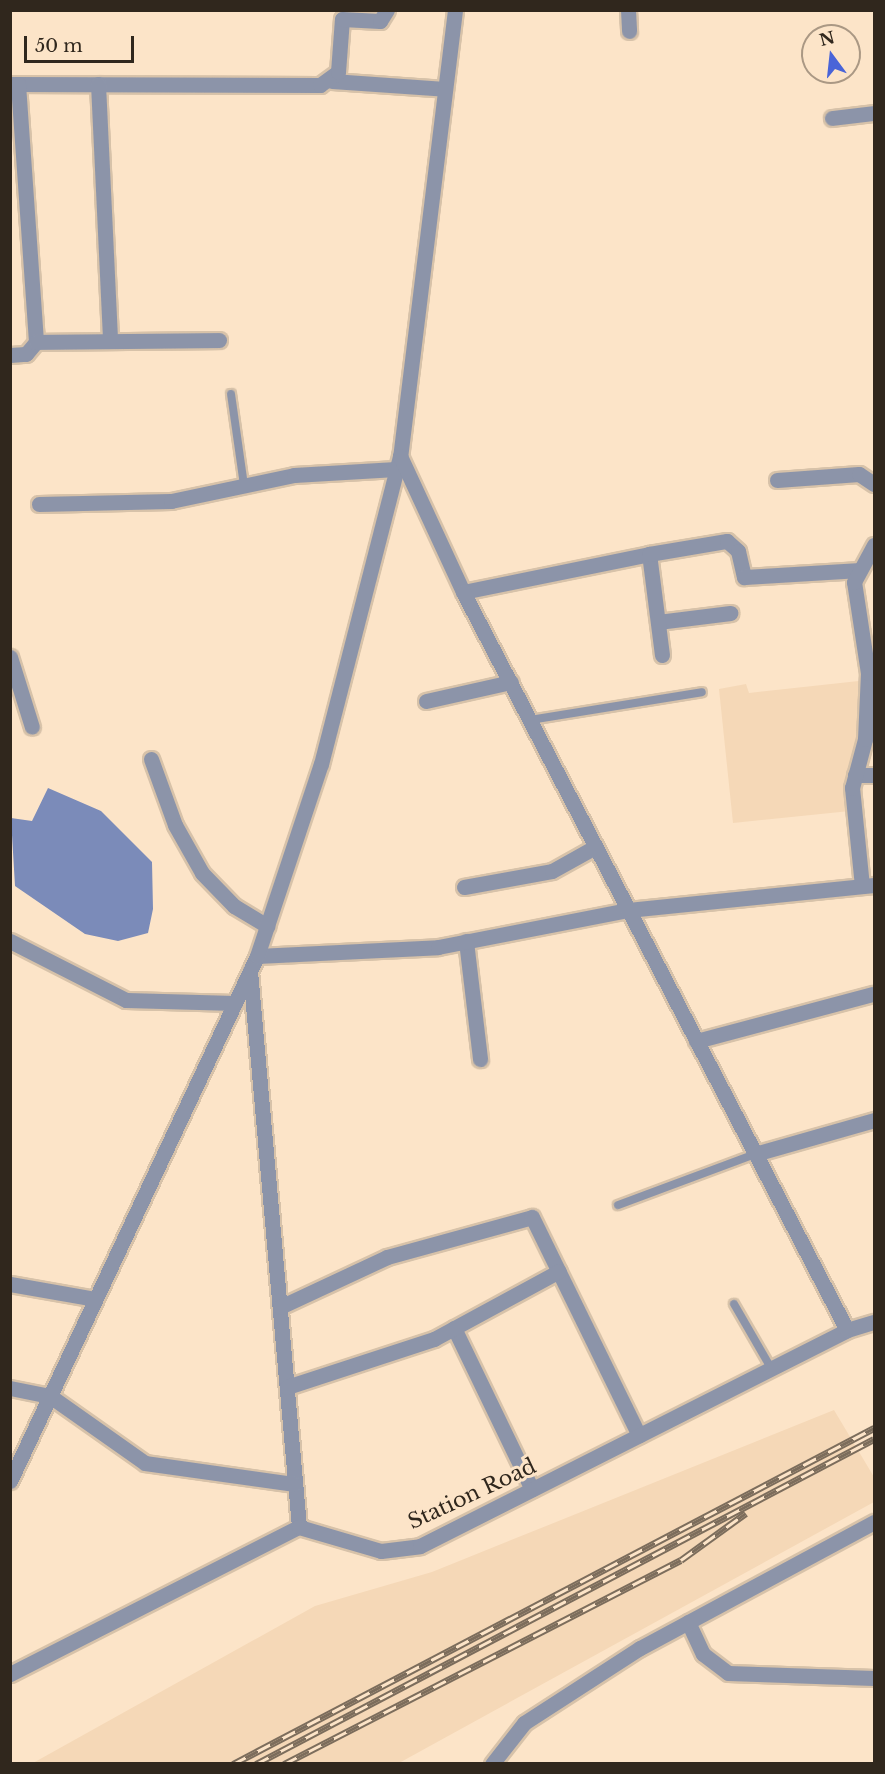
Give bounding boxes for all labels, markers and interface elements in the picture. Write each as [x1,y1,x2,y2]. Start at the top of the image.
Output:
scale bar [27,24,136,62]
north arrow [801,24,861,84]
text: N [817,27,837,50]
text: 50 m [35,35,83,57]
street label: Station Road [404,1453,540,1535]

